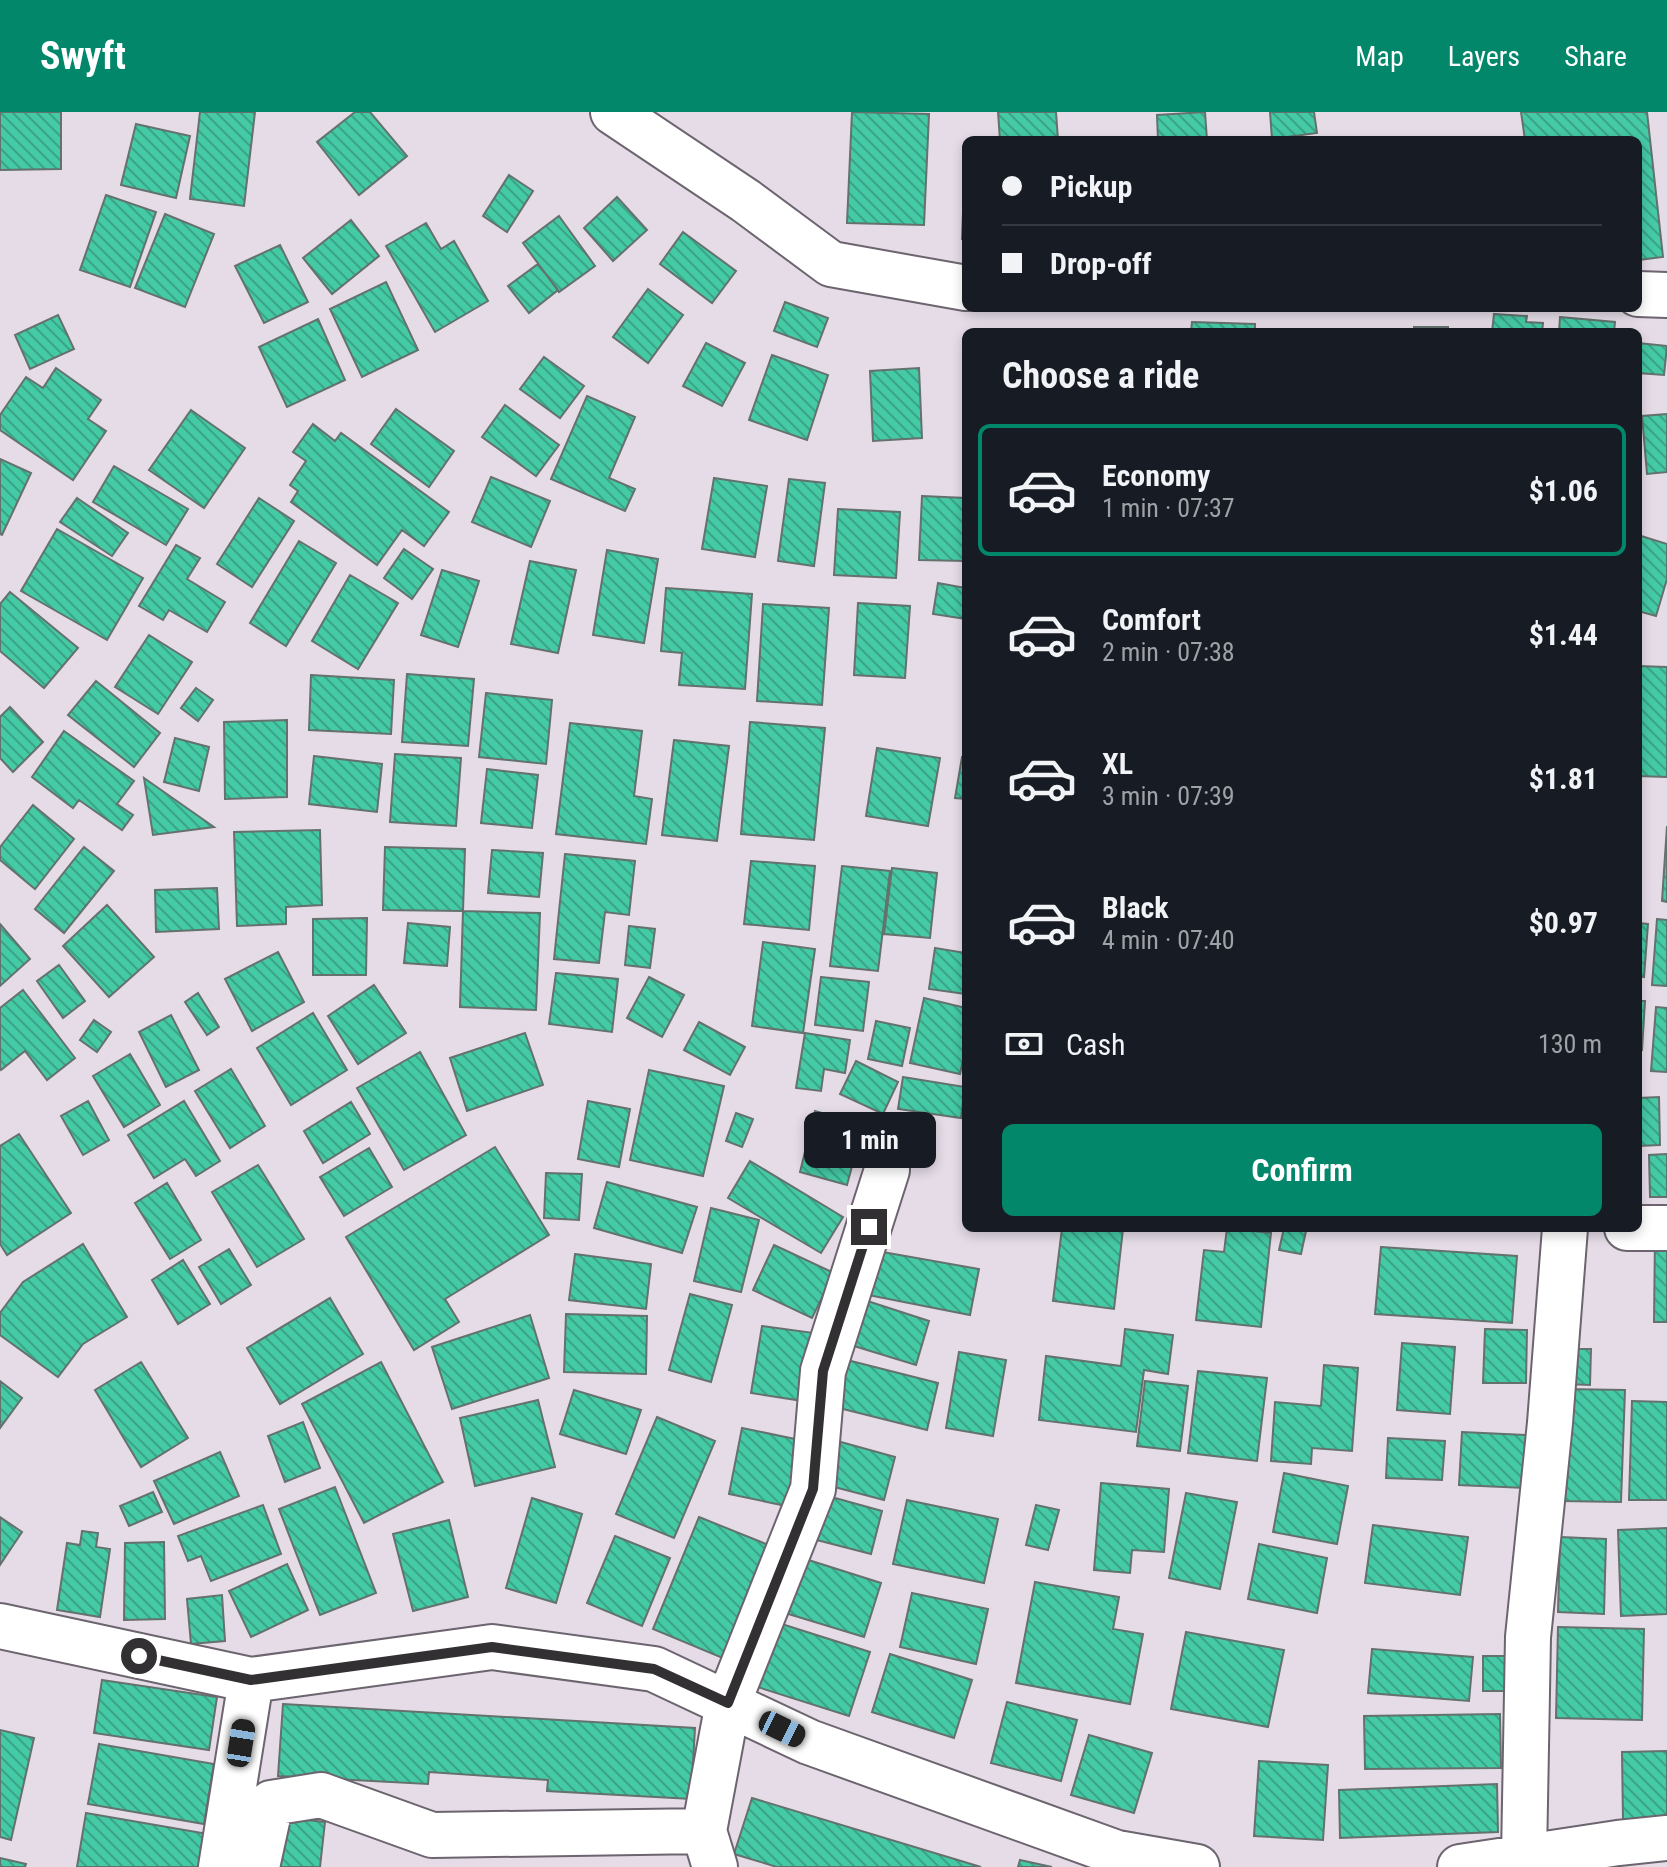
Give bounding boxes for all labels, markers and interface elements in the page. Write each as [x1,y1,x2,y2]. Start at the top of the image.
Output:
text: Swyft [40,34,126,78]
text: Map [1355,40,1404,73]
text: Layers [1448,40,1520,73]
text: Share [1564,40,1627,73]
text: Pickup [1050,169,1132,204]
text: Drop-off [1050,246,1152,281]
text: Choose a ride [1002,355,1199,397]
icon: car [1006,454,1078,526]
text: Economy [1102,458,1210,493]
text: $1.06 [1529,473,1598,508]
text: 1 min · 07:37 [1102,493,1235,523]
icon: car [1006,598,1078,670]
text: Comfort [1102,602,1201,637]
text: $1.44 [1529,617,1598,652]
text: 2 min · 07:38 [1102,637,1235,667]
icon: car [1006,742,1078,814]
text: XL [1102,746,1133,781]
text: $1.81 [1529,761,1598,796]
text: 3 min · 07:39 [1102,781,1235,811]
icon: car [1006,886,1078,958]
text: Black [1102,890,1169,925]
text: $0.97 [1529,905,1598,940]
text: 4 min · 07:40 [1102,925,1235,955]
icon: cash [1002,1022,1046,1066]
text: Cash [1066,1027,1126,1062]
text: 130 m [1538,1029,1602,1059]
callout: 1 min [803,1111,935,1167]
button: Confirm [1002,1124,1602,1216]
text: 1 min [841,1125,899,1155]
route end [851,1209,887,1245]
route start [121,1638,157,1674]
car [755,1708,809,1750]
car [225,1717,257,1769]

